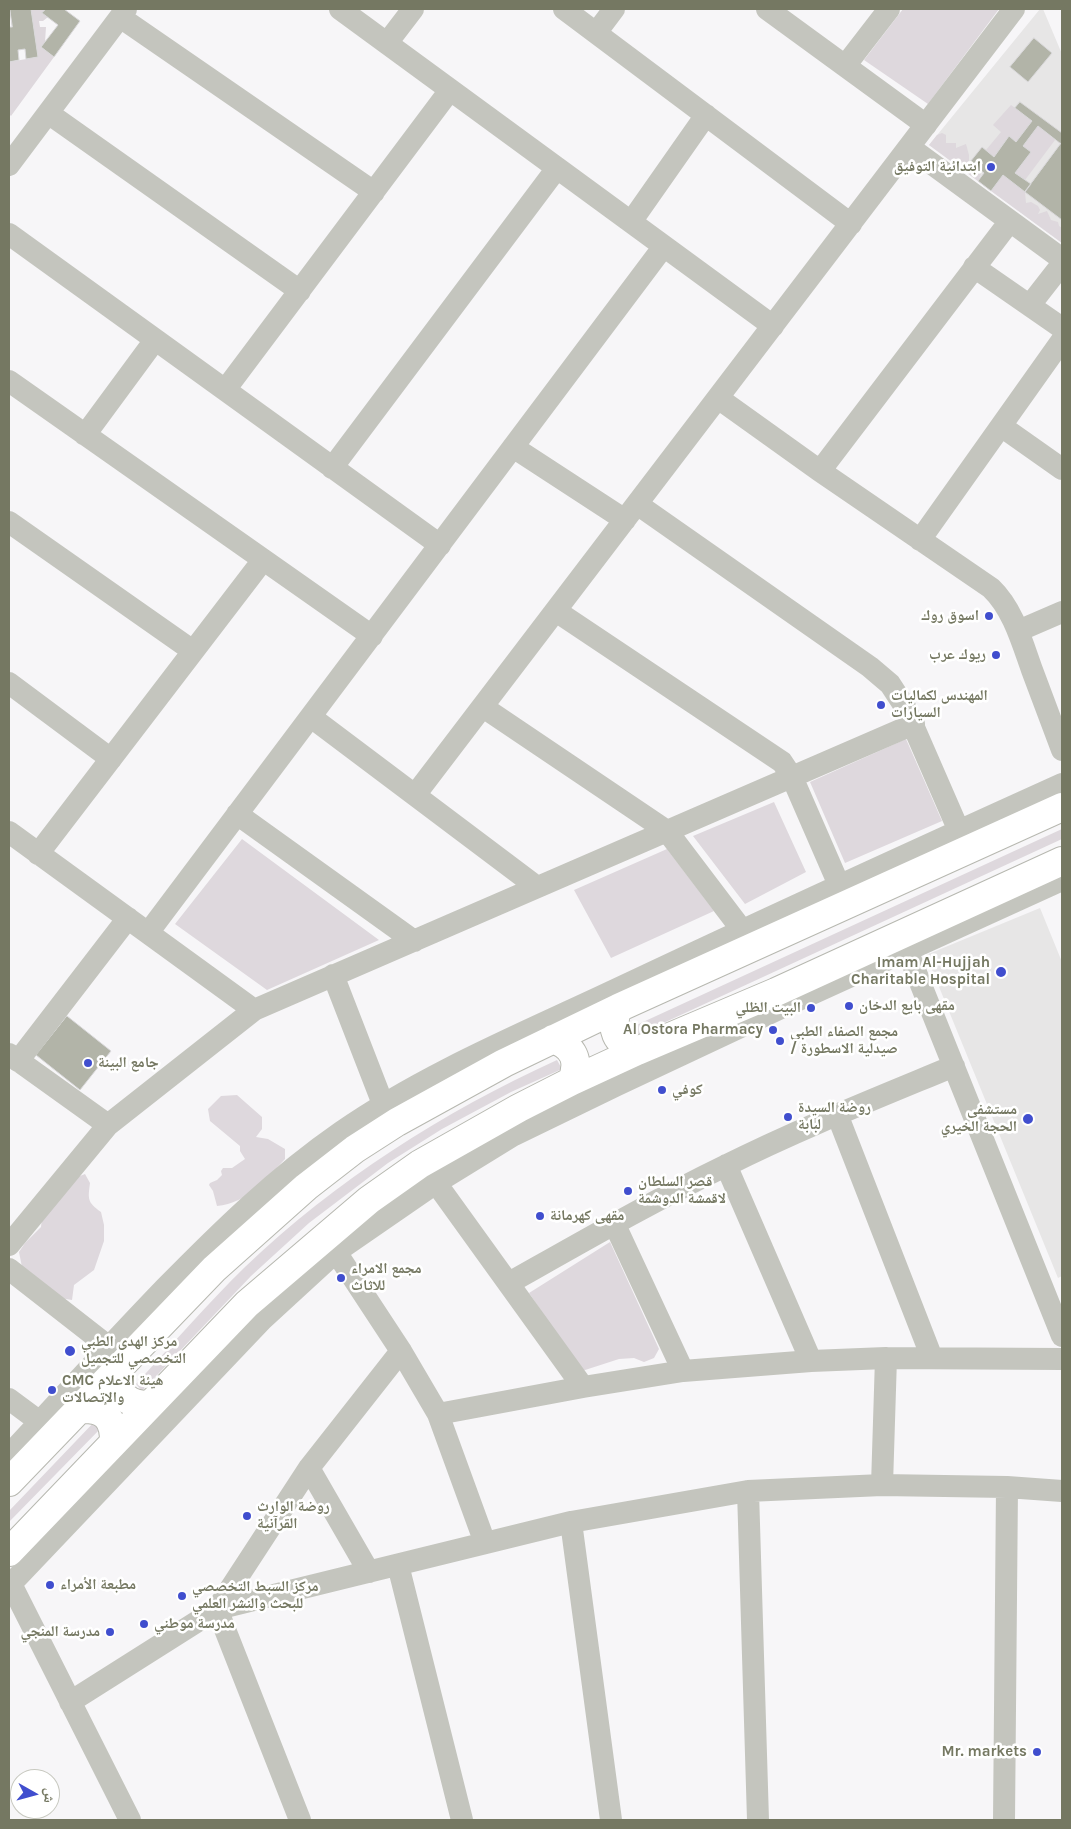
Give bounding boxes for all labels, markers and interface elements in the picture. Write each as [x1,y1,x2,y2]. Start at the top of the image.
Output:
place label: ابتدائية التوفيق [894,158,981,176]
marker: ابتدائية التوفيق [985,161,997,173]
place label: اسوق روك [921,607,979,625]
marker: اسوق روك [983,610,995,622]
place label: ريوك عرب [929,646,986,664]
marker: ريوك عرب [990,649,1002,661]
place label: المهندس لكماليات السيارات [891,687,988,722]
marker: المهندس لكماليات السيارات [875,699,887,711]
place label: Imam Al-Hujjah Charitable Hospital [851,954,990,989]
marker: Imam Al-Hujjah Charitable Hospital [994,965,1008,979]
place label: مقهى بايع الدخان [859,997,955,1015]
place label: البيت الظلي [736,999,801,1017]
marker: مقهى بايع الدخان [843,1000,855,1012]
marker: البيت الظلي [805,1002,817,1014]
place label: Al Ostora Pharmacy [623,1021,763,1039]
place label: مجمع الصفاء الطبي / صيدلية الاسطورة [790,1023,898,1058]
marker: Al Ostora Pharmacy [767,1024,779,1036]
marker: مجمع الصفاء الطبي / صيدلية الاسطورة [774,1035,786,1047]
place label: جامع البينة [98,1054,159,1072]
marker: جامع البينة [82,1057,94,1069]
place label: كوفي [672,1081,703,1099]
marker: كوفي [656,1084,668,1096]
place label: روضة السيدة لبابة [798,1099,871,1134]
place label: مستشفى الحجة الخيري [941,1101,1017,1136]
marker: روضة السيدة لبابة [782,1111,794,1123]
marker: مستشفى الحجة الخيري [1021,1112,1035,1126]
place label: قصر السلطان لاقمشة الدوشمة [638,1173,726,1208]
marker: قصر السلطان لاقمشة الدوشمة [622,1185,634,1197]
place label: مقهى كهرمانة [550,1207,624,1225]
marker: مقهى كهرمانة [534,1210,546,1222]
place label: مجمع الامراء للاثاث [351,1260,422,1295]
marker: مجمع الامراء للاثاث [335,1272,347,1284]
place label: مركز الهدى الطبي التخصصي للتجميل [81,1333,186,1368]
marker: مركز الهدى الطبي التخصصي للتجميل [63,1344,77,1358]
place label: CMC هيئة الاعلام والإتصالات [62,1372,163,1407]
marker: CMC هيئة الاعلام والإتصالات [46,1384,58,1396]
place label: روضة الوارث القرآنية [257,1498,330,1533]
marker: روضة الوارث القرآنية [241,1510,253,1522]
place label: مطبعة الأمراء [60,1576,136,1594]
place label: مركز السبط التخصصي للبحث والنشر العلمي [192,1578,319,1613]
marker: مطبعة الأمراء [44,1579,56,1591]
marker: مركز السبط التخصصي للبحث والنشر العلمي [176,1590,188,1602]
place label: مدرسة موطني [154,1615,235,1633]
marker: مدرسة موطني [138,1618,150,1630]
place label: مدرسة المنجي [20,1623,100,1641]
marker: مدرسة المنجي [104,1626,116,1638]
place label: Mr. markets [941,1743,1027,1761]
marker: Mr. markets [1031,1746,1043,1758]
north arrow [10,1769,60,1819]
text: ش [40,1787,59,1804]

